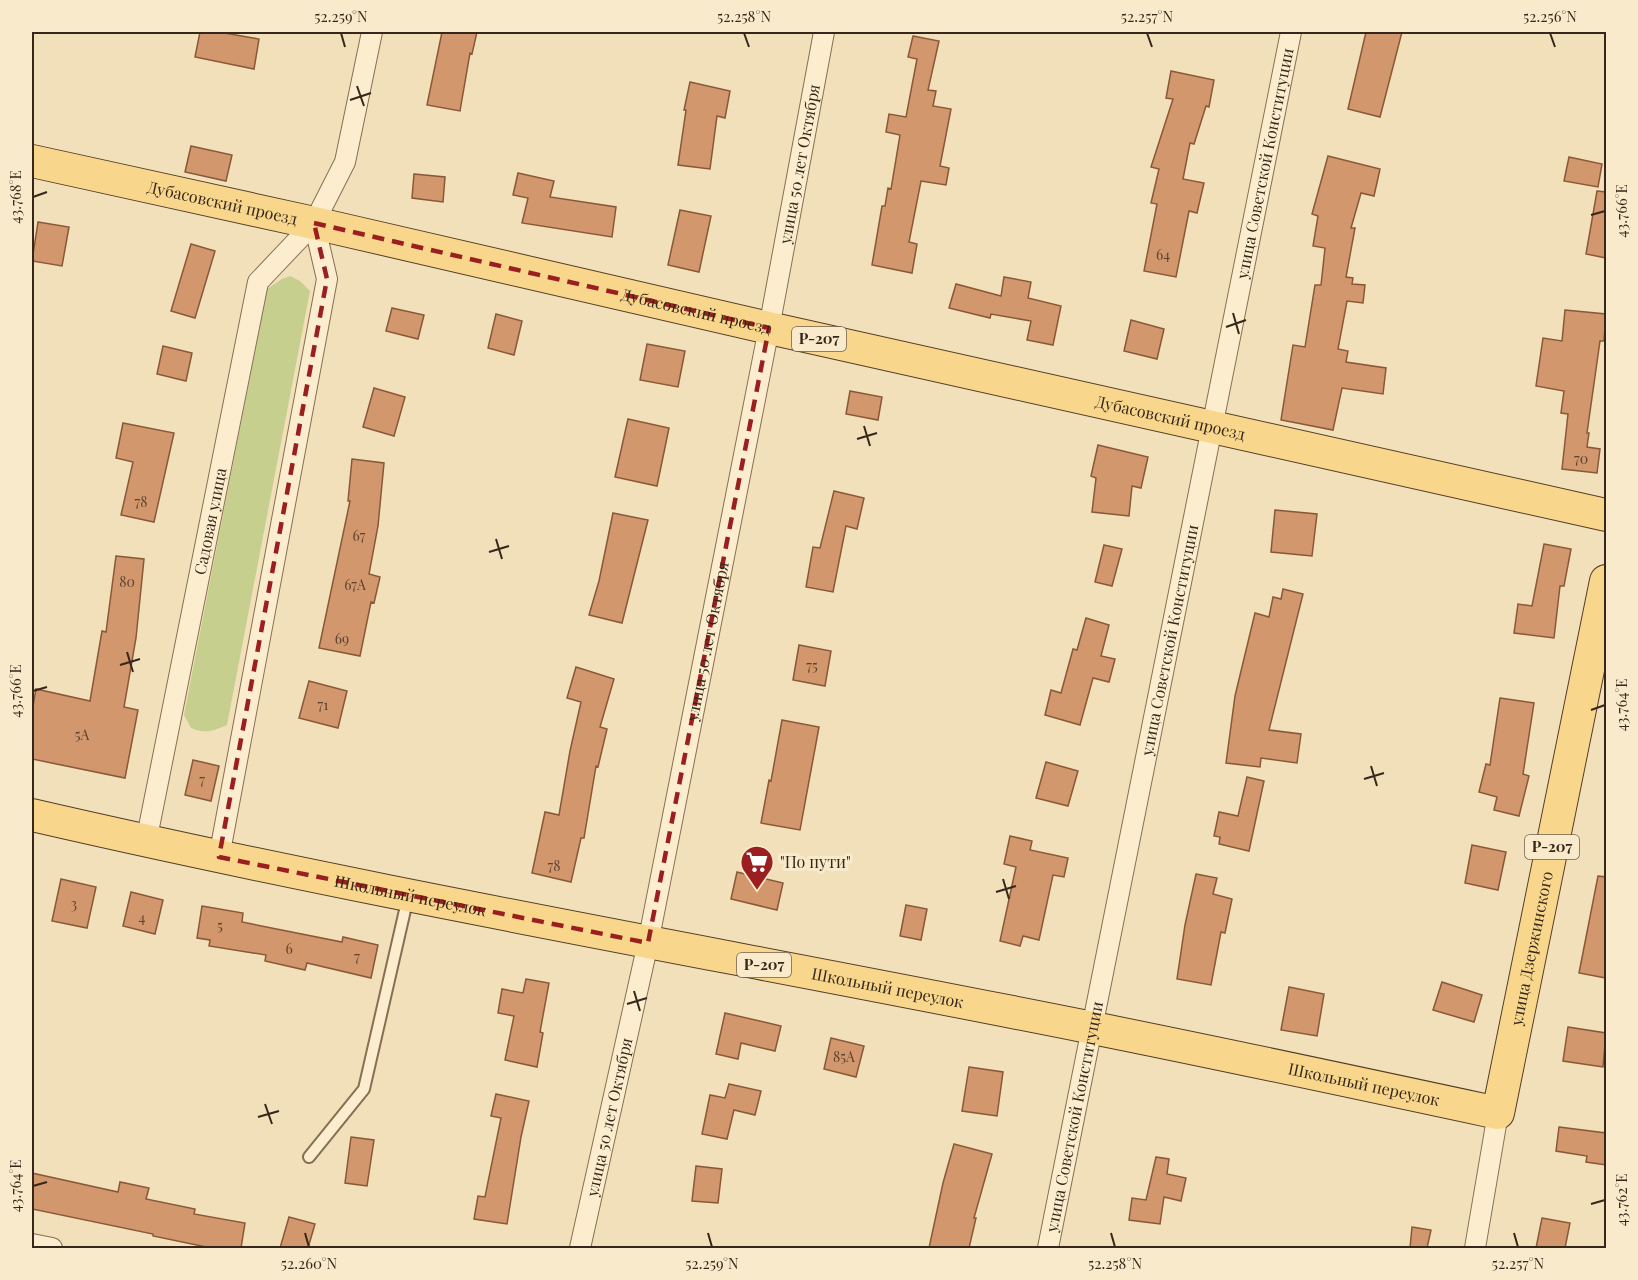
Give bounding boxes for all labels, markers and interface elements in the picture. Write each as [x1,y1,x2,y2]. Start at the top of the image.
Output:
text: 52.259°N [314,6,368,26]
text: 52.258°N [717,6,771,26]
text: 52.257°N [1121,6,1174,26]
text: 52.256°N [1523,6,1577,26]
street label: улица Советской Конституции [1231,46,1298,282]
street label: улица 50 лет Октября [774,82,824,247]
text: 43.768°E [5,170,25,224]
street label: Дубасовский проезд [146,176,300,229]
text: 43.766°E [1611,184,1631,238]
house number: 64 [1156,245,1170,264]
street label: Дубасовский проезд [619,283,774,338]
road number: Р-207 [792,327,846,351]
street label: Дубасовский проезд [1094,390,1248,444]
house number: 70 [1574,449,1588,468]
street label: Садовая улица [189,466,231,577]
house number: 78 [135,492,147,511]
street label: улица Советской Конституции [1135,523,1202,758]
house number: 67 [353,526,366,545]
street label: улица 50 лет Октября [681,559,733,724]
house number: 80 [119,572,135,591]
house number: 67А [344,575,366,594]
house number: 69 [335,629,349,648]
house number: 75 [806,656,818,675]
text: 43.766°E [5,664,25,718]
text: 43.764°E [1611,679,1631,731]
house number: 71 [318,695,328,714]
house number: 5А [75,725,89,744]
house number: 7 [199,770,205,789]
road number: Р-207 [1525,835,1579,859]
supermarket icon: "По пути" [739,844,775,891]
place label: "По пути" [780,851,851,872]
house number: 78 [548,856,560,875]
street label: улица Дзержинского [1505,869,1557,1028]
street label: Школьный переулок [333,870,488,920]
house number: 3 [71,894,77,913]
house number: 4 [139,908,146,927]
house number: 5 [217,916,223,935]
house number: 6 [285,939,293,958]
house number: 7 [354,947,360,966]
road number: Р-207 [737,953,791,977]
street label: Школьный переулок [810,962,966,1012]
street label: улица Советской Конституции [1040,999,1107,1235]
street label: улица 50 лет Октября [581,1035,637,1199]
house number: 85А [833,1047,855,1066]
street label: Школьный переулок [1286,1057,1442,1110]
text: 43.764°E [5,1160,25,1212]
text: 43.762°E [1611,1174,1631,1226]
text: 52.260°N [281,1253,338,1273]
text: 52.259°N [685,1253,739,1273]
text: 52.258°N [1088,1253,1142,1273]
text: 52.257°N [1492,1253,1545,1273]

